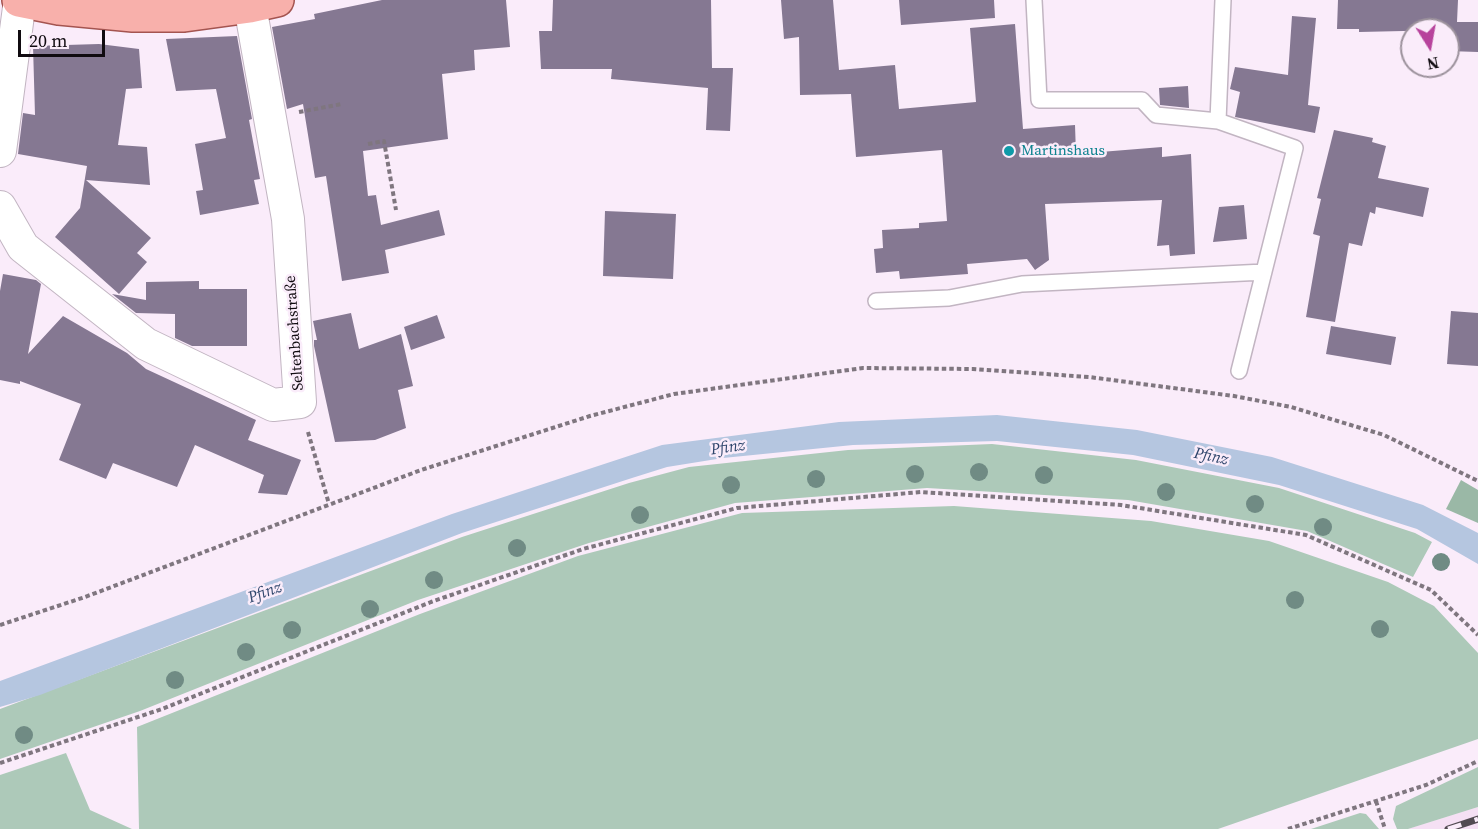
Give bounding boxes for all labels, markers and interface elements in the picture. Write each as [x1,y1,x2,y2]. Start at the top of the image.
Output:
scale bar [21,18,108,56]
north arrow [1400,18,1460,78]
text: 20 m [29,28,67,53]
text: N [1425,52,1441,76]
place label: Martinshaus [1021,142,1105,160]
marker: Martinshaus [1002,144,1016,158]
street label: Seltenbachstraße [282,275,308,391]
water label: Pfinz [710,436,746,460]
water label: Pfinz [1192,444,1230,470]
water label: Pfinz [246,578,284,608]

